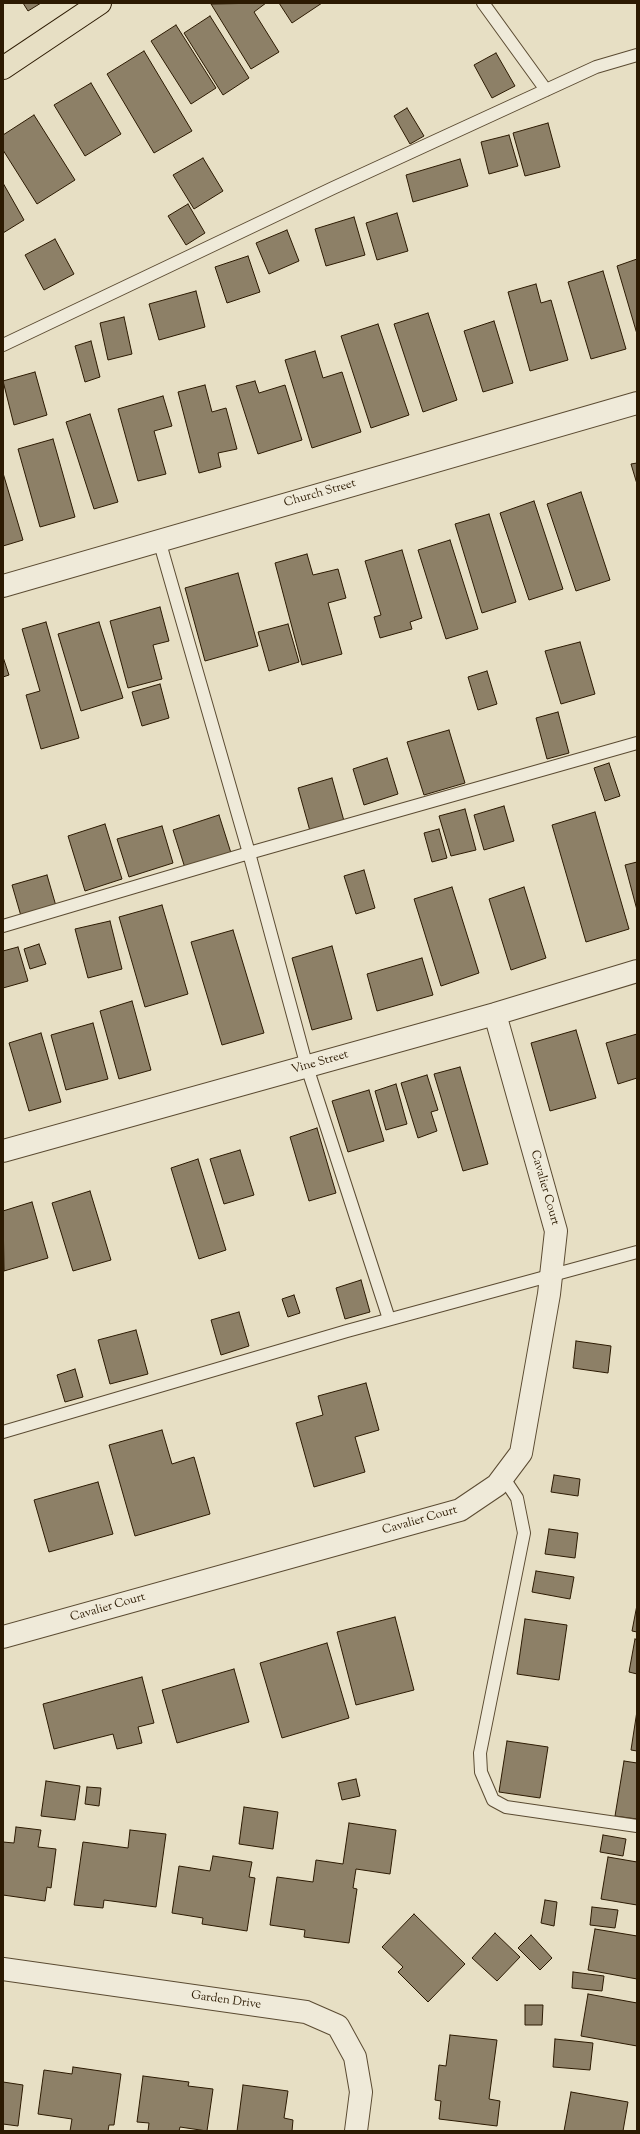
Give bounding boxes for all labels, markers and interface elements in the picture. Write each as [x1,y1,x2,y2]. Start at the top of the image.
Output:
street label: Church Street [282,477,358,511]
street label: Vine Street [290,1048,350,1078]
street label: Cavalier Court [526,1149,562,1227]
street label: Cavalier Court [381,1503,459,1539]
street label: Cavalier Court [69,1590,147,1626]
street label: Garden Drive [190,1989,262,2013]

